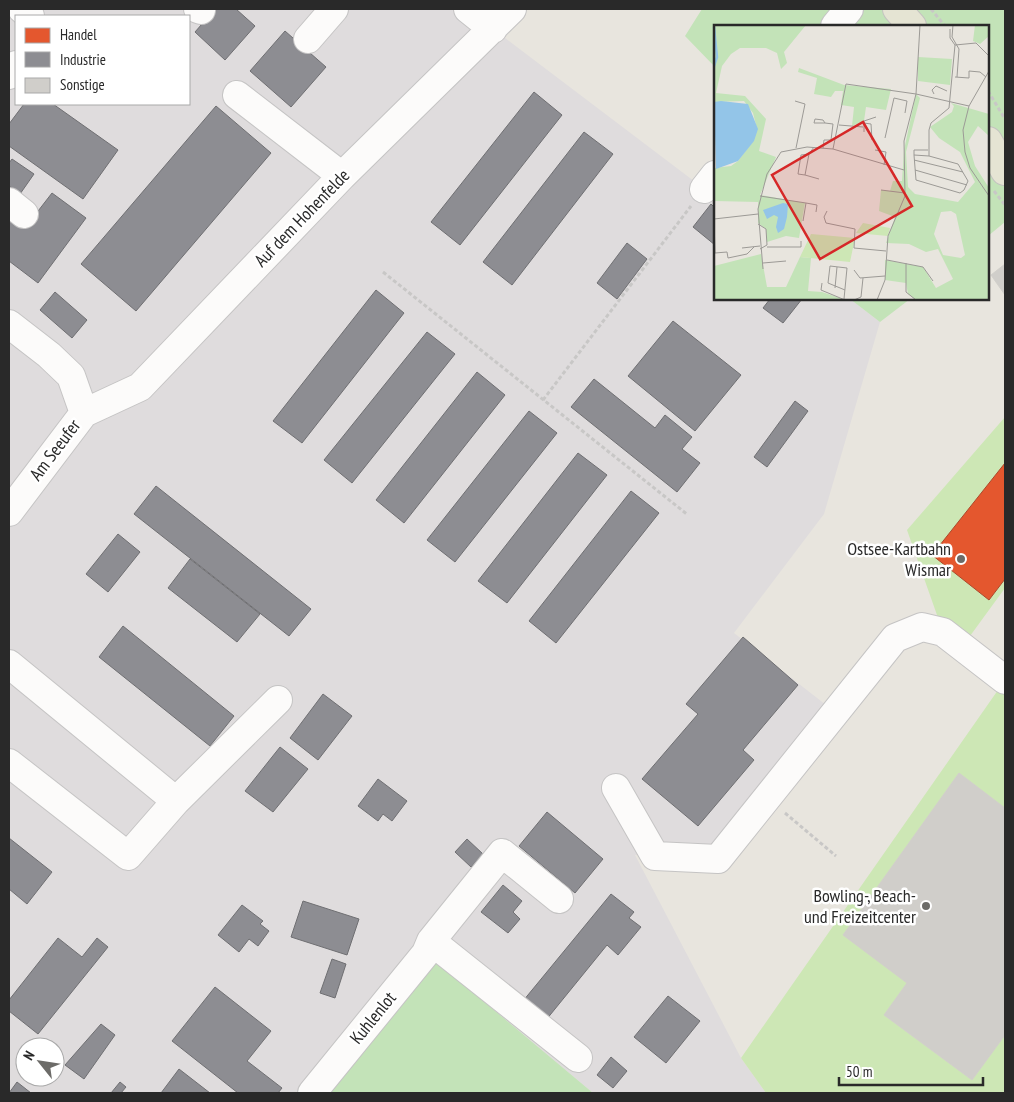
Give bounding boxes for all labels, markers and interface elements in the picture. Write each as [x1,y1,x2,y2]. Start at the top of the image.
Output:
legend [15,15,190,105]
text: Handel [60,25,97,44]
inset map [714,25,989,300]
text: Industrie [60,50,106,69]
text: Sonstige [60,75,105,94]
street label: Auf dem Hohenfelde [249,164,354,272]
street label: Am Seeufer [24,414,85,485]
place label: Ostsee-Kartbahn Wismar [847,537,951,581]
marker: Ostsee-Kartbahn Wismar [955,553,967,565]
place label: Bowling-, Beach- und Freizeitcenter [804,884,916,928]
marker: Bowling-, Beach- und Freizeitcenter [920,900,932,912]
street label: Kuhlenlot [345,987,401,1049]
north arrow [15,1037,65,1087]
text: N [19,1048,38,1063]
scale bar [839,1054,983,1086]
text: 50 m [846,1062,872,1081]

